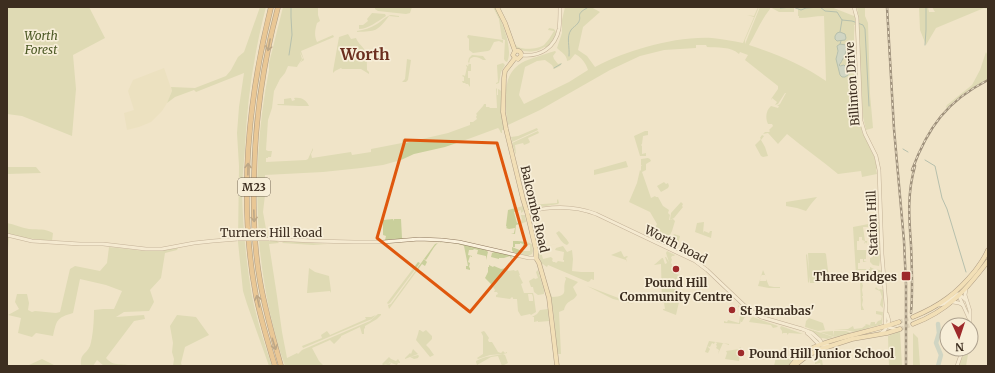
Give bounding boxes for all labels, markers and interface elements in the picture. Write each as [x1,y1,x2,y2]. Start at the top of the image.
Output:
park label: Worth Forest [24,28,58,57]
one-way arrow [265,38,273,51]
street label: Billinton Drive [842,41,862,127]
district label: Worth [339,44,390,64]
one-way arrow [244,163,252,176]
street label: Balcombe Road [518,164,552,254]
road number: M23 [238,178,270,196]
street label: Station Hill [863,190,881,256]
one-way arrow [250,209,258,222]
street label: Worth Road [641,221,710,266]
street label: Turners Hill Road [220,225,322,240]
marker: Pound Hill Community Centre [671,264,681,274]
place label: Three Bridges [814,269,897,284]
marker: Three Bridges [900,270,912,282]
place label: Pound Hill Community Centre [620,275,733,304]
one-way arrow [253,295,261,308]
place label: St Barnabas' [740,303,814,318]
marker: St Barnabas' [727,305,737,315]
north arrow [939,317,979,357]
one-way arrow [271,337,279,349]
text: N [955,340,964,354]
place label: Pound Hill Junior School [749,346,894,361]
marker: Pound Hill Junior School [736,348,746,358]

